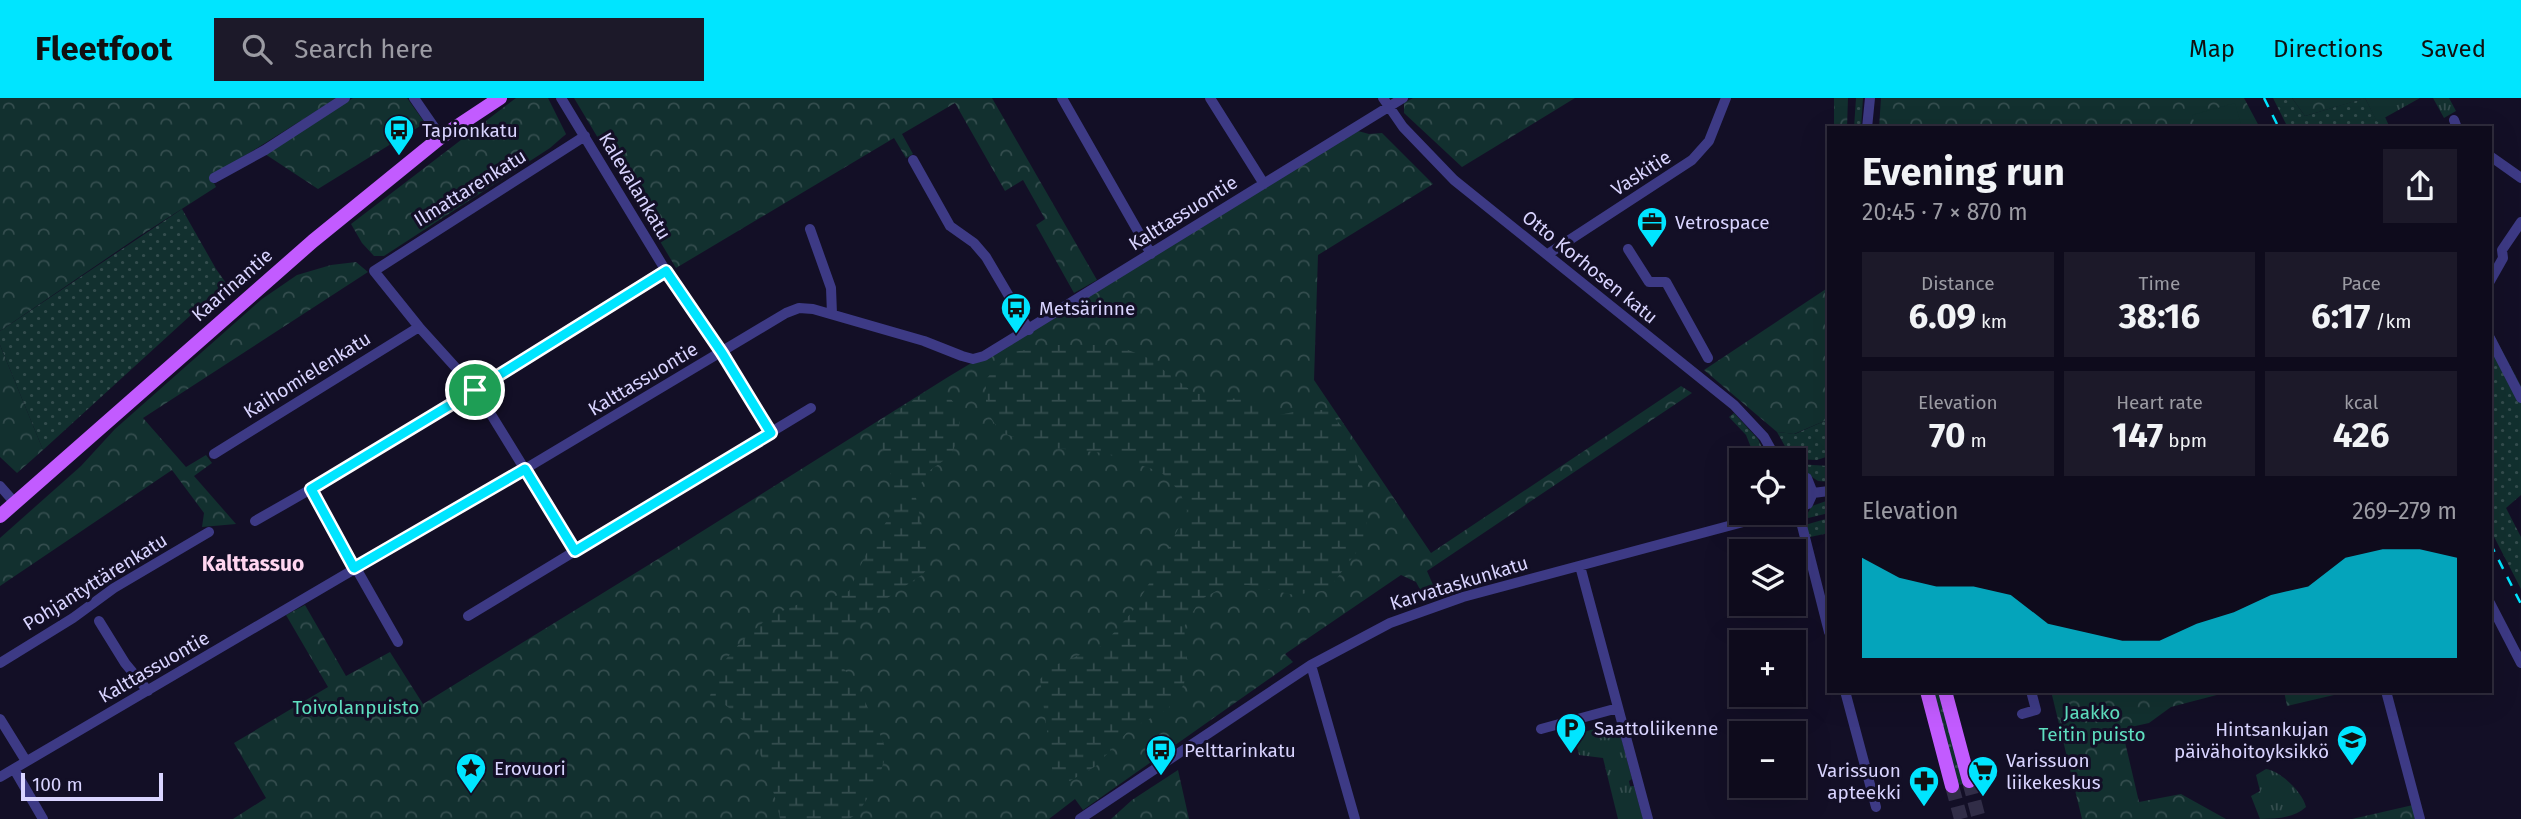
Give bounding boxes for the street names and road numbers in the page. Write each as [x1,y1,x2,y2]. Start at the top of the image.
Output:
street label: Kalevalankatu [594,128,676,244]
street label: Ilmattarenkatu [410,144,530,232]
street label: Vaskitie [1607,145,1675,201]
street label: Kalttassuontie [1124,170,1242,256]
street label: Otto Korhosen katu [1518,205,1662,329]
street label: Kaarinantie [187,244,277,326]
street label: Kaihomielenkatu [239,327,375,423]
street label: Kalttassuontie [584,337,702,421]
street label: Pohjantyttärenkatu [19,528,171,636]
street label: Karvataskunkatu [1387,551,1531,615]
street label: Kalttassuontie [95,626,213,708]

